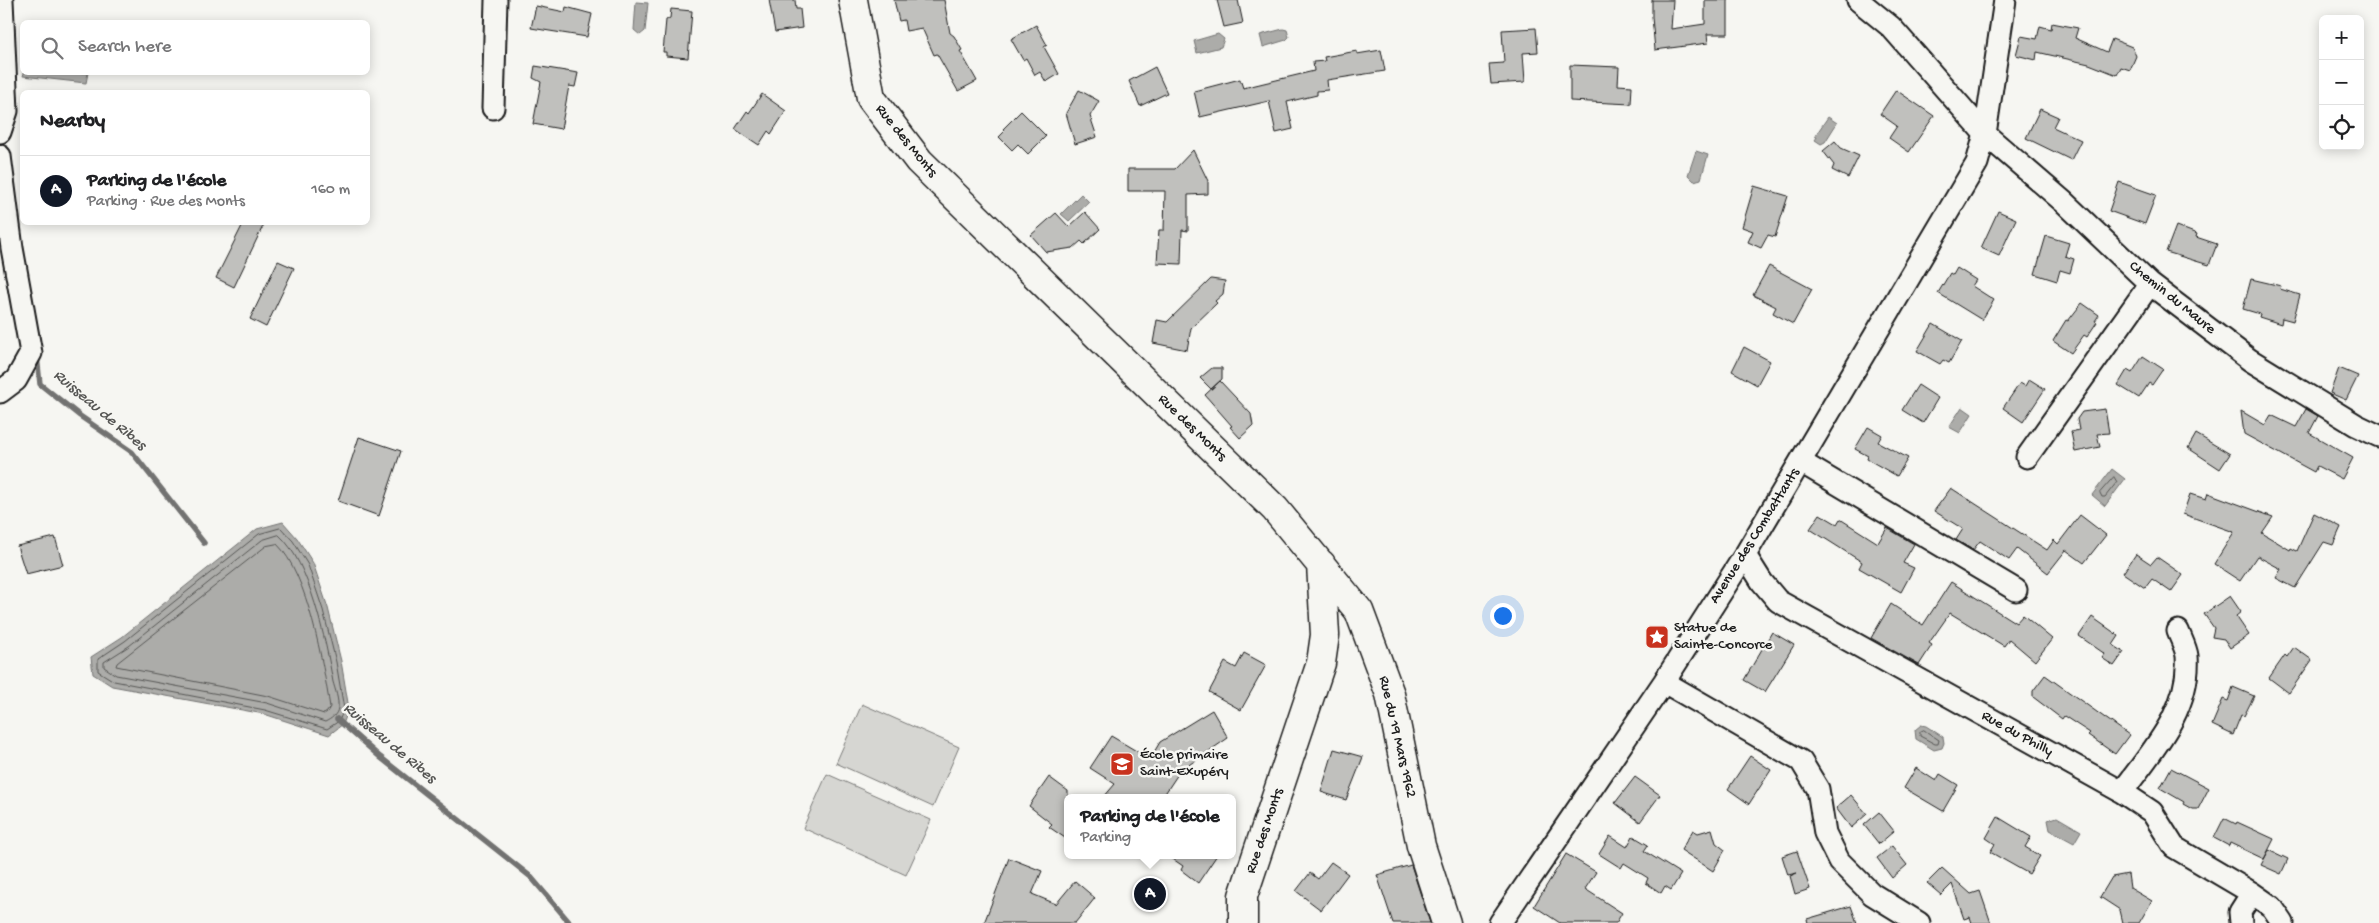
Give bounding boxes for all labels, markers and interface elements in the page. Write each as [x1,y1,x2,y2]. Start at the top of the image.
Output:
map controls [2319,15,2364,150]
button: + [2319,15,2364,60]
search box [20,20,370,75]
icon: search [38,34,66,62]
text: Search here [78,36,172,59]
button: − [2319,60,2364,105]
street label: Rue des Monts [871,101,941,182]
button: locate [2319,105,2364,150]
text: Nearby [40,110,105,135]
text: Parking de l'école [87,170,226,193]
text: A [51,181,61,200]
text: 160 m [311,181,350,200]
text: Parking · Rue des Monts [87,193,245,212]
street label: Chemin du Maure [2125,257,2219,339]
water label: Ruisseau de Ribes [49,367,151,457]
street label: Rue des Monts [1154,391,1231,466]
street label: Avenue des Combattants [1706,465,1804,607]
your location [1490,603,1516,629]
place label: Statue de Sainte-Concorce [1674,619,1773,654]
place icon: Statue de Sainte-Concorce [1644,624,1670,650]
street label: Rue du 19 Mars 1962 [1374,674,1420,800]
water label: Ruisseau de Ribes [339,700,441,790]
street label: Rue du Philly [1978,707,2057,761]
place label: École primaire Saint-Exupéry [1140,746,1229,781]
school or university icon: École primaire Saint-Exupéry [1109,751,1135,777]
street label: Rue des Monts [1242,786,1288,876]
popup [1064,794,1236,859]
text: Parking de l'école [1080,806,1220,829]
text: Parking [1080,829,1131,848]
pin: A [1134,875,1166,913]

